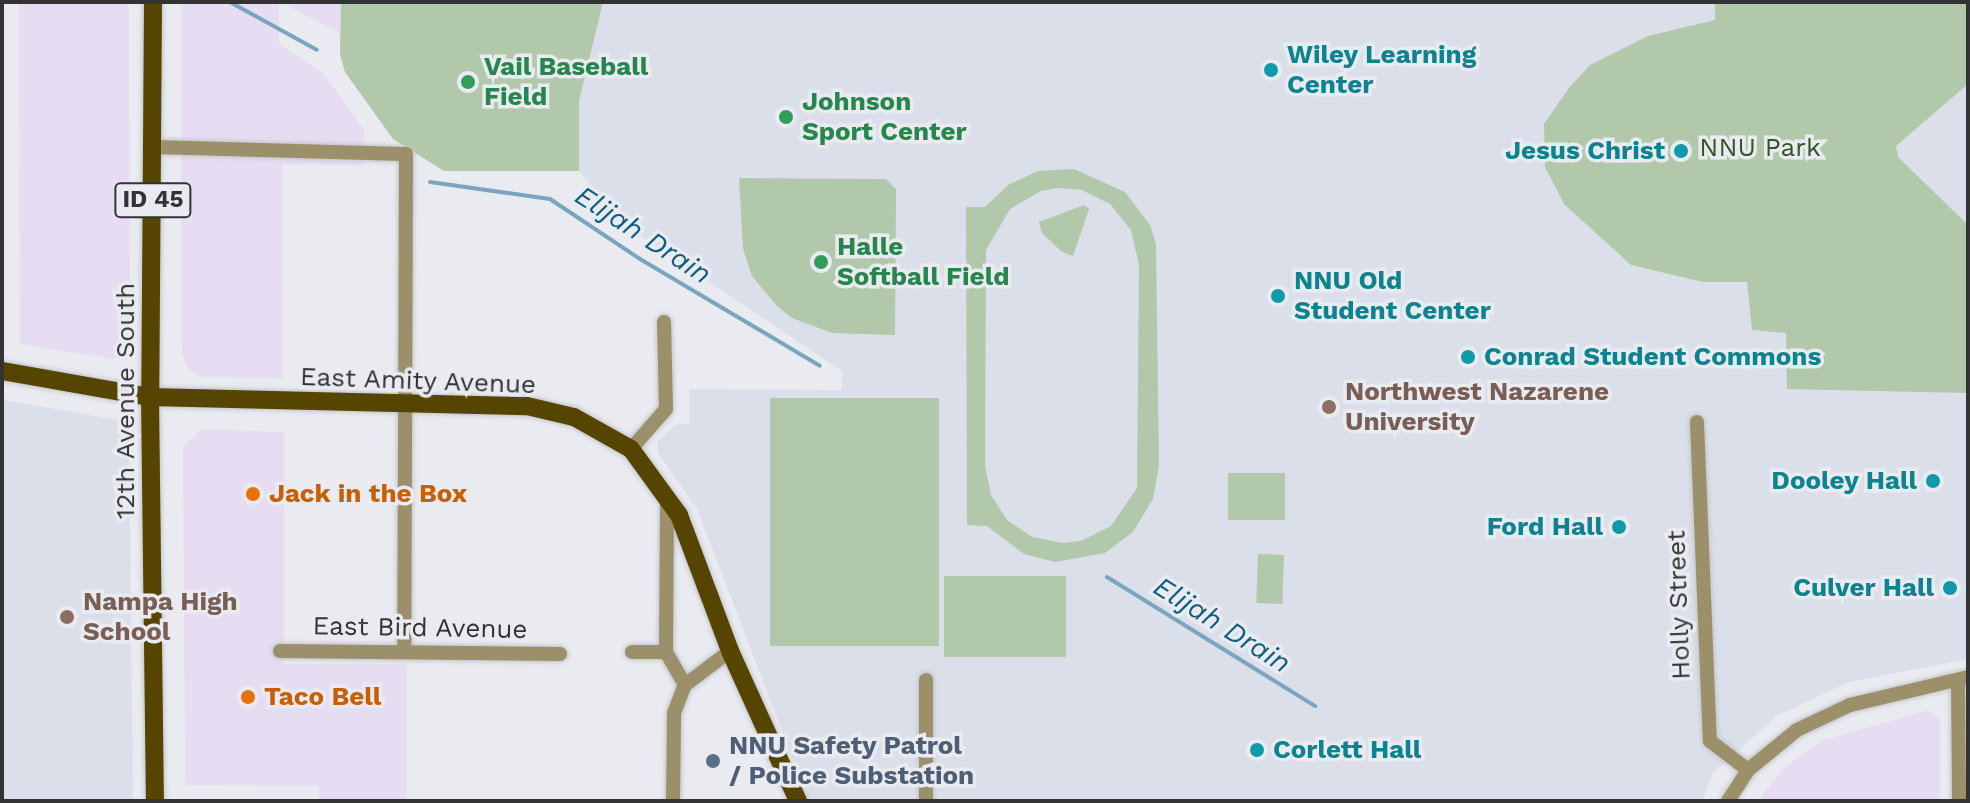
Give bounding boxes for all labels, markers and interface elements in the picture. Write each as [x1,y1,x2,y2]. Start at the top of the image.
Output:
place label: Wiley Learning Center [1287,39,1477,100]
place label: Vail Baseball Field [484,51,649,112]
marker: Wiley Learning Center [1262,61,1280,79]
marker: Vail Baseball Field [459,73,477,91]
place label: Johnson Sport Center [802,86,967,148]
marker: Johnson Sport Center [777,108,795,126]
park label: NNU Park [1699,132,1821,164]
place label: Jesus Christ [1505,135,1665,167]
marker: Jesus Christ [1672,142,1690,160]
water label: Elijah Drain [569,179,717,291]
road number: ID 45 [113,180,193,220]
place label: Halle Softball Field [837,231,1010,292]
marker: Halle Softball Field [812,253,830,271]
place label: NNU Old Student Center [1294,265,1491,326]
street label: 12th Avenue South [110,282,142,520]
marker: NNU Old Student Center [1269,287,1287,305]
place label: Conrad Student Commons [1484,341,1821,373]
marker: Conrad Student Commons [1459,348,1477,366]
street label: East Amity Avenue [298,361,538,401]
place label: Northwest Nazarene University [1345,376,1609,438]
marker: Northwest Nazarene University [1320,398,1338,416]
place label: Dooley Hall [1771,465,1917,497]
marker: Dooley Hall [1924,472,1942,490]
place label: Jack in the Box [269,478,468,510]
marker: Jack in the Box [244,485,262,503]
place label: Ford Hall [1487,511,1603,543]
marker: Ford Hall [1610,518,1628,536]
street label: Holly Street [1661,529,1697,681]
water label: Elijah Drain [1147,570,1297,680]
place label: Culver Hall [1793,572,1934,604]
marker: Culver Hall [1941,579,1959,597]
place label: Nampa High School [83,586,238,648]
marker: Nampa High School [58,608,76,626]
street label: East Bird Avenue [312,611,528,645]
place label: Taco Bell [264,681,381,713]
marker: Taco Bell [239,688,257,706]
place label: NNU Safety Patrol / Police Substation [729,730,974,792]
place label: Corlett Hall [1273,734,1421,766]
marker: Corlett Hall [1248,741,1266,759]
marker: NNU Safety Patrol / Police Substation [704,752,722,770]

